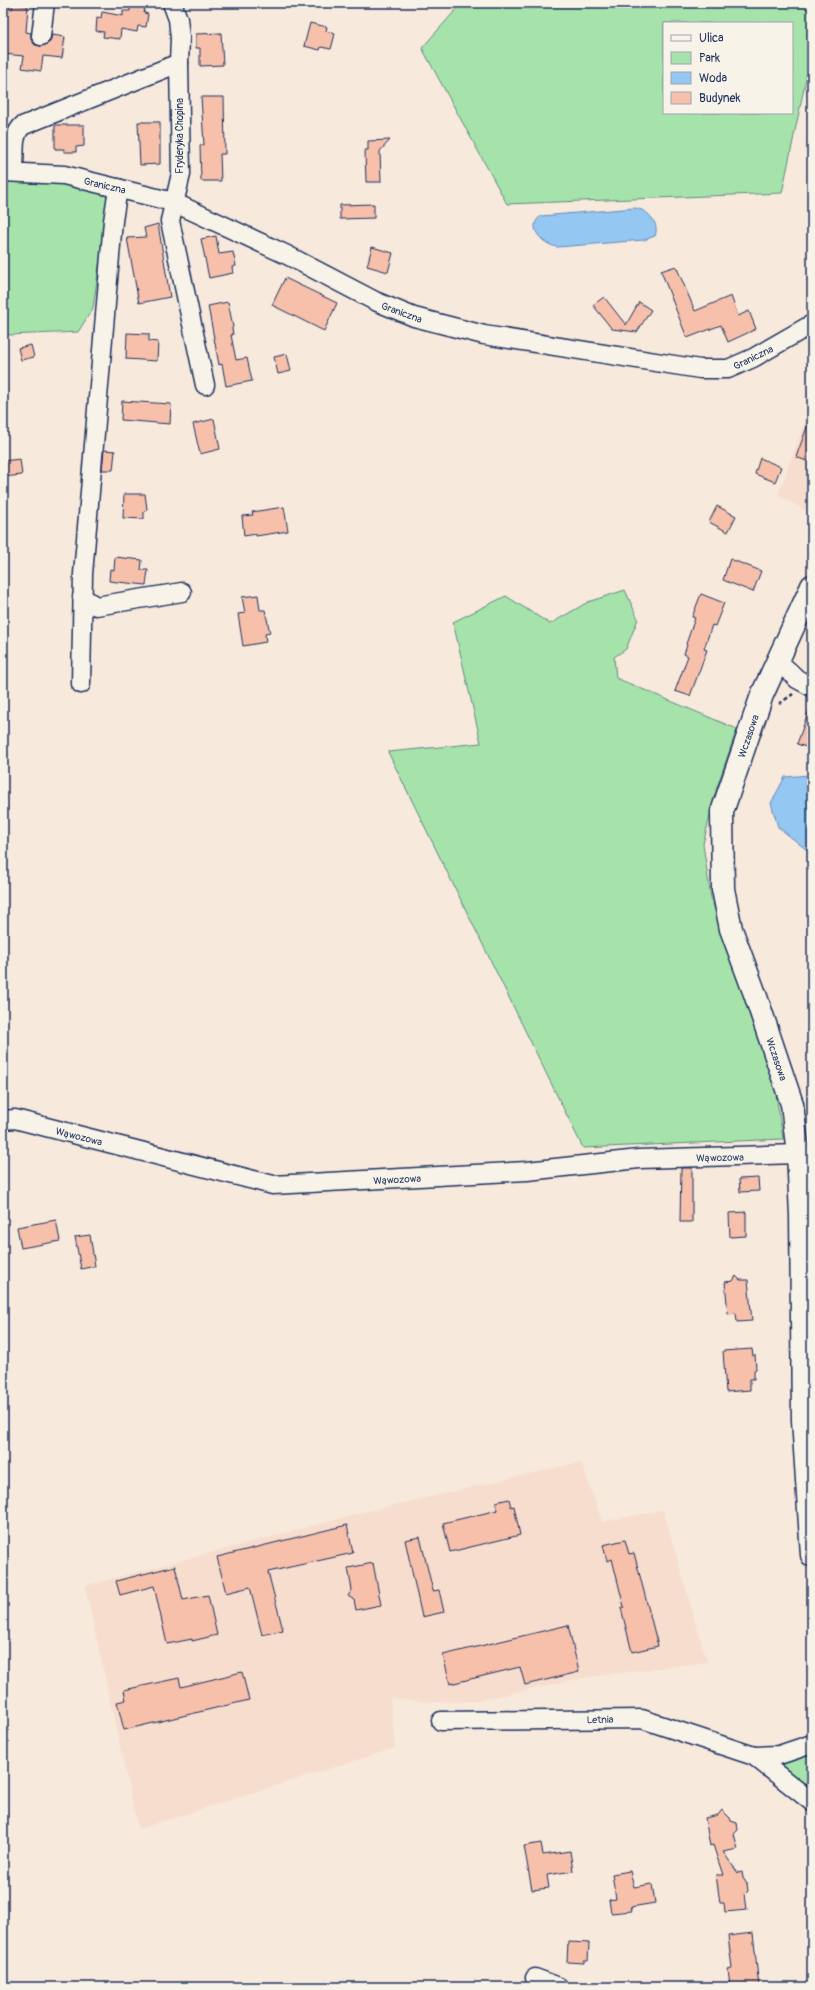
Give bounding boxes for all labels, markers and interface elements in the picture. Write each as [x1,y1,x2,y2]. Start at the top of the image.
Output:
legend [663,22,793,114]
text: Ulica [699,31,724,46]
text: Park [699,51,720,66]
text: Woda [699,71,728,86]
text: Budynek [699,91,741,106]
street label: Fryderyka Chopina [174,98,186,174]
street label: Graniczna [83,175,127,197]
street label: Graniczna [380,300,424,326]
street label: Graniczna [732,343,776,373]
street label: Wczasowa [736,713,762,759]
street label: Wczasowa [763,1036,789,1083]
street label: Wąwozowa [54,1125,104,1149]
street label: Wąwozowa [696,1152,744,1164]
street label: Wąwozowa [373,1173,422,1187]
street label: Letnia [587,1714,614,1726]

